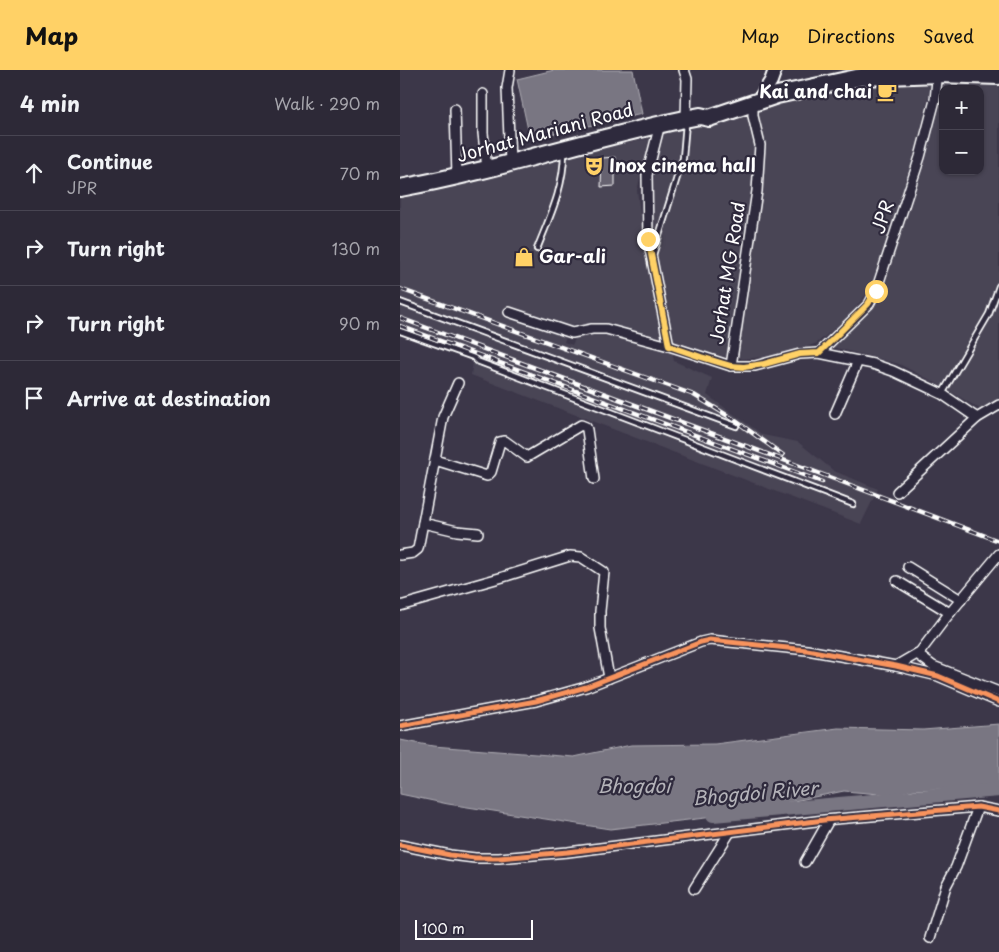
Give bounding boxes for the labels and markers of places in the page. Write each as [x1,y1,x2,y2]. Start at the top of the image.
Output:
place label: Kai and chai [759,77,872,104]
cafe icon: Kai and chai [876,81,898,103]
place label: Inox cinema hall [609,151,756,178]
theatre icon: Inox cinema hall [583,155,605,177]
place label: Gar-ali [539,242,606,269]
shop icon: Gar-ali [513,246,535,268]

